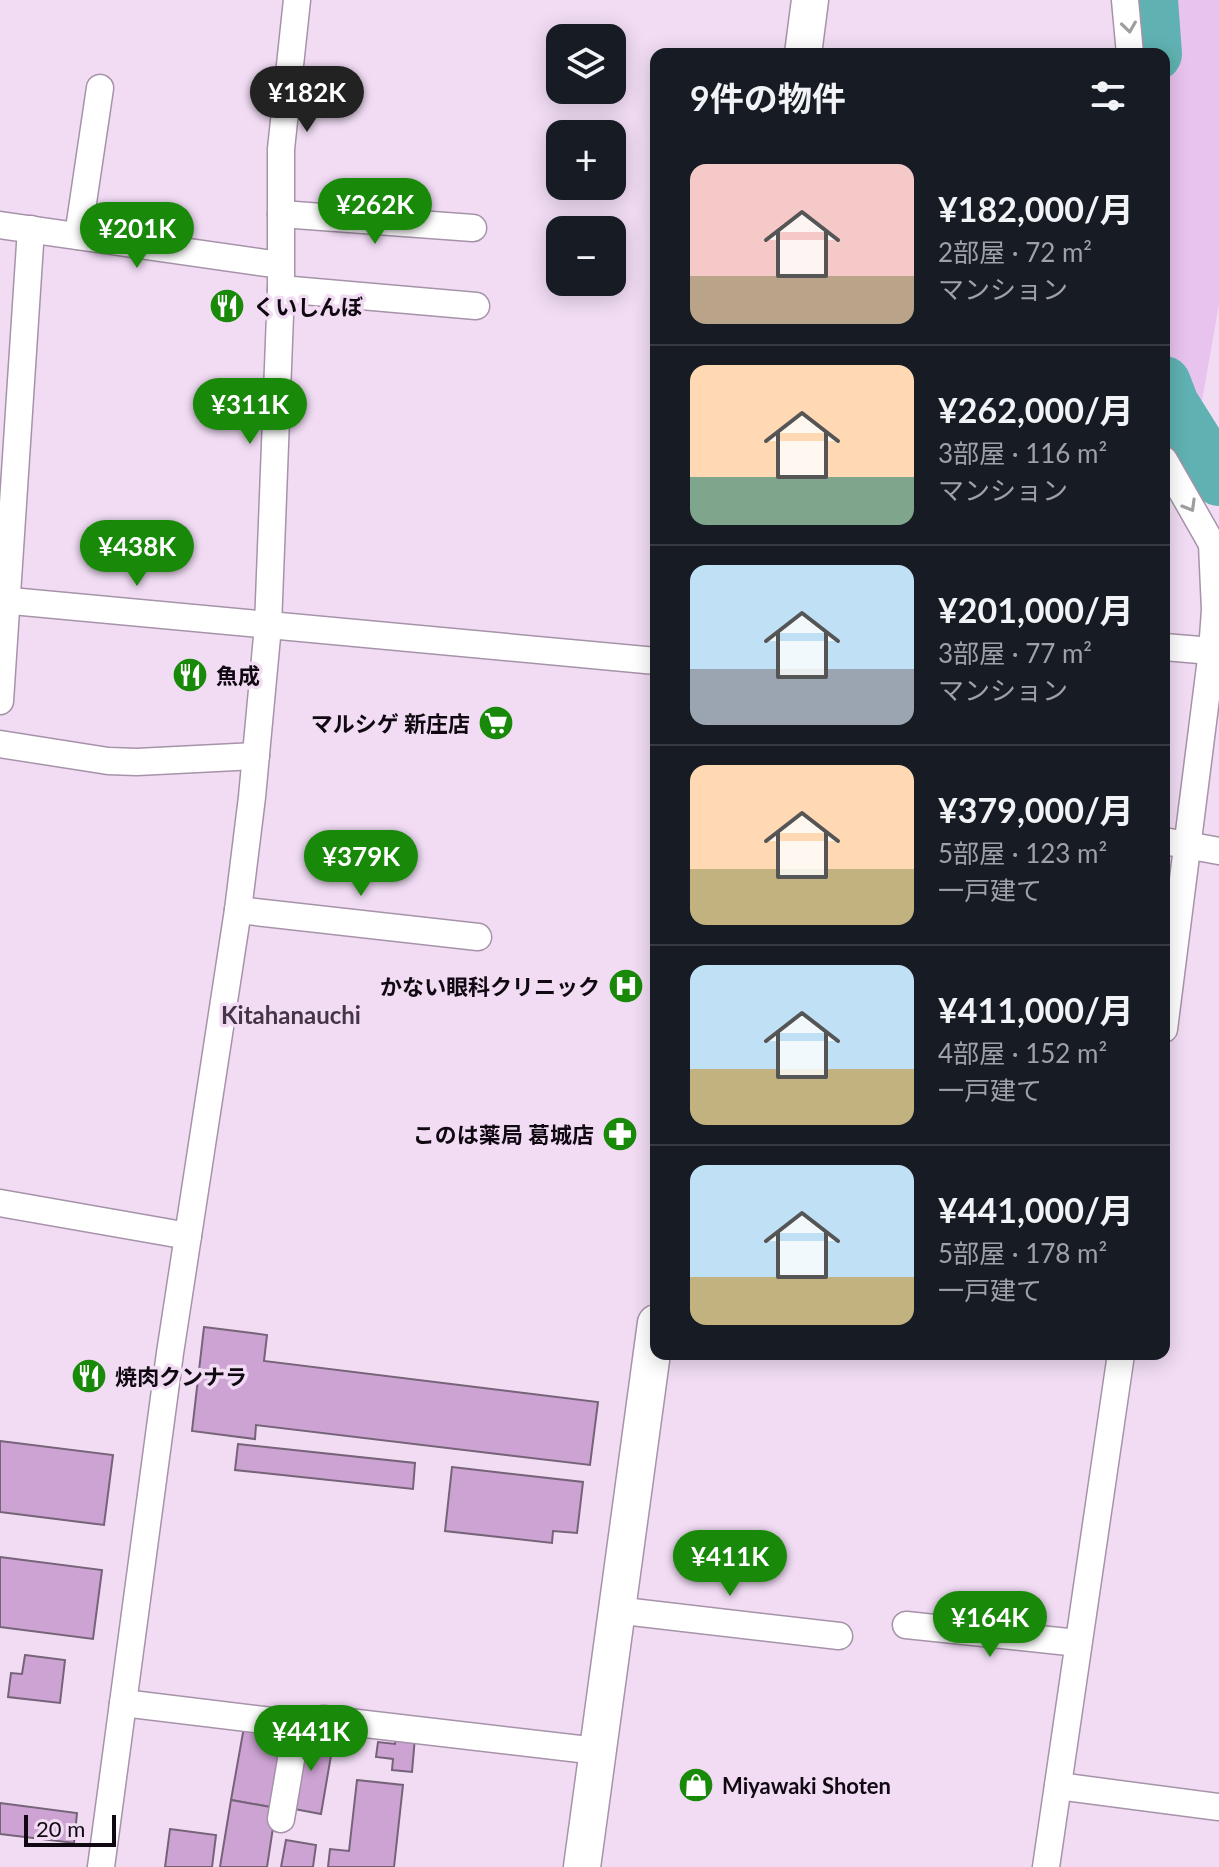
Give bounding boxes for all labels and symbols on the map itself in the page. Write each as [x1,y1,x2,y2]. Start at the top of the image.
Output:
one-way arrow [1120,20,1137,34]
pin: ¥182K [251,66,363,134]
pin: ¥262K [319,178,431,246]
pin: ¥201K [81,202,193,270]
restaurant icon: くいしんぼ [208,287,246,325]
place label: くいしんぼ [253,293,363,320]
pin: ¥311K [194,378,306,446]
one-way arrow [1180,498,1196,512]
pin: ¥438K [81,520,193,588]
restaurant icon: 魚成 [171,656,209,694]
place label: 魚成 [216,662,260,689]
supermarket icon: マルシゲ 新庄店 [477,704,515,742]
place label: マルシゲ 新庄店 [311,710,470,737]
pin: ¥379K [305,830,417,898]
hospital icon: かない眼科クリニック [607,967,645,1005]
place label: かない眼科クリニック [380,973,600,1000]
district label: Kitahanauchi [221,1000,361,1029]
pharmacy icon: このは薬局 葛城店 [601,1115,639,1153]
place label: このは薬局 葛城店 [413,1121,594,1148]
restaurant icon: 焼肉クンナラ [70,1357,108,1395]
place label: 焼肉クンナラ [115,1363,247,1390]
pin: ¥411K [674,1530,786,1598]
pin: ¥164K [934,1591,1046,1659]
pin: ¥441K [255,1705,367,1773]
shop icon: Miyawaki Shoten [677,1766,715,1804]
place label: Miyawaki Shoten [722,1772,891,1799]
scale bar [24,1811,116,1847]

